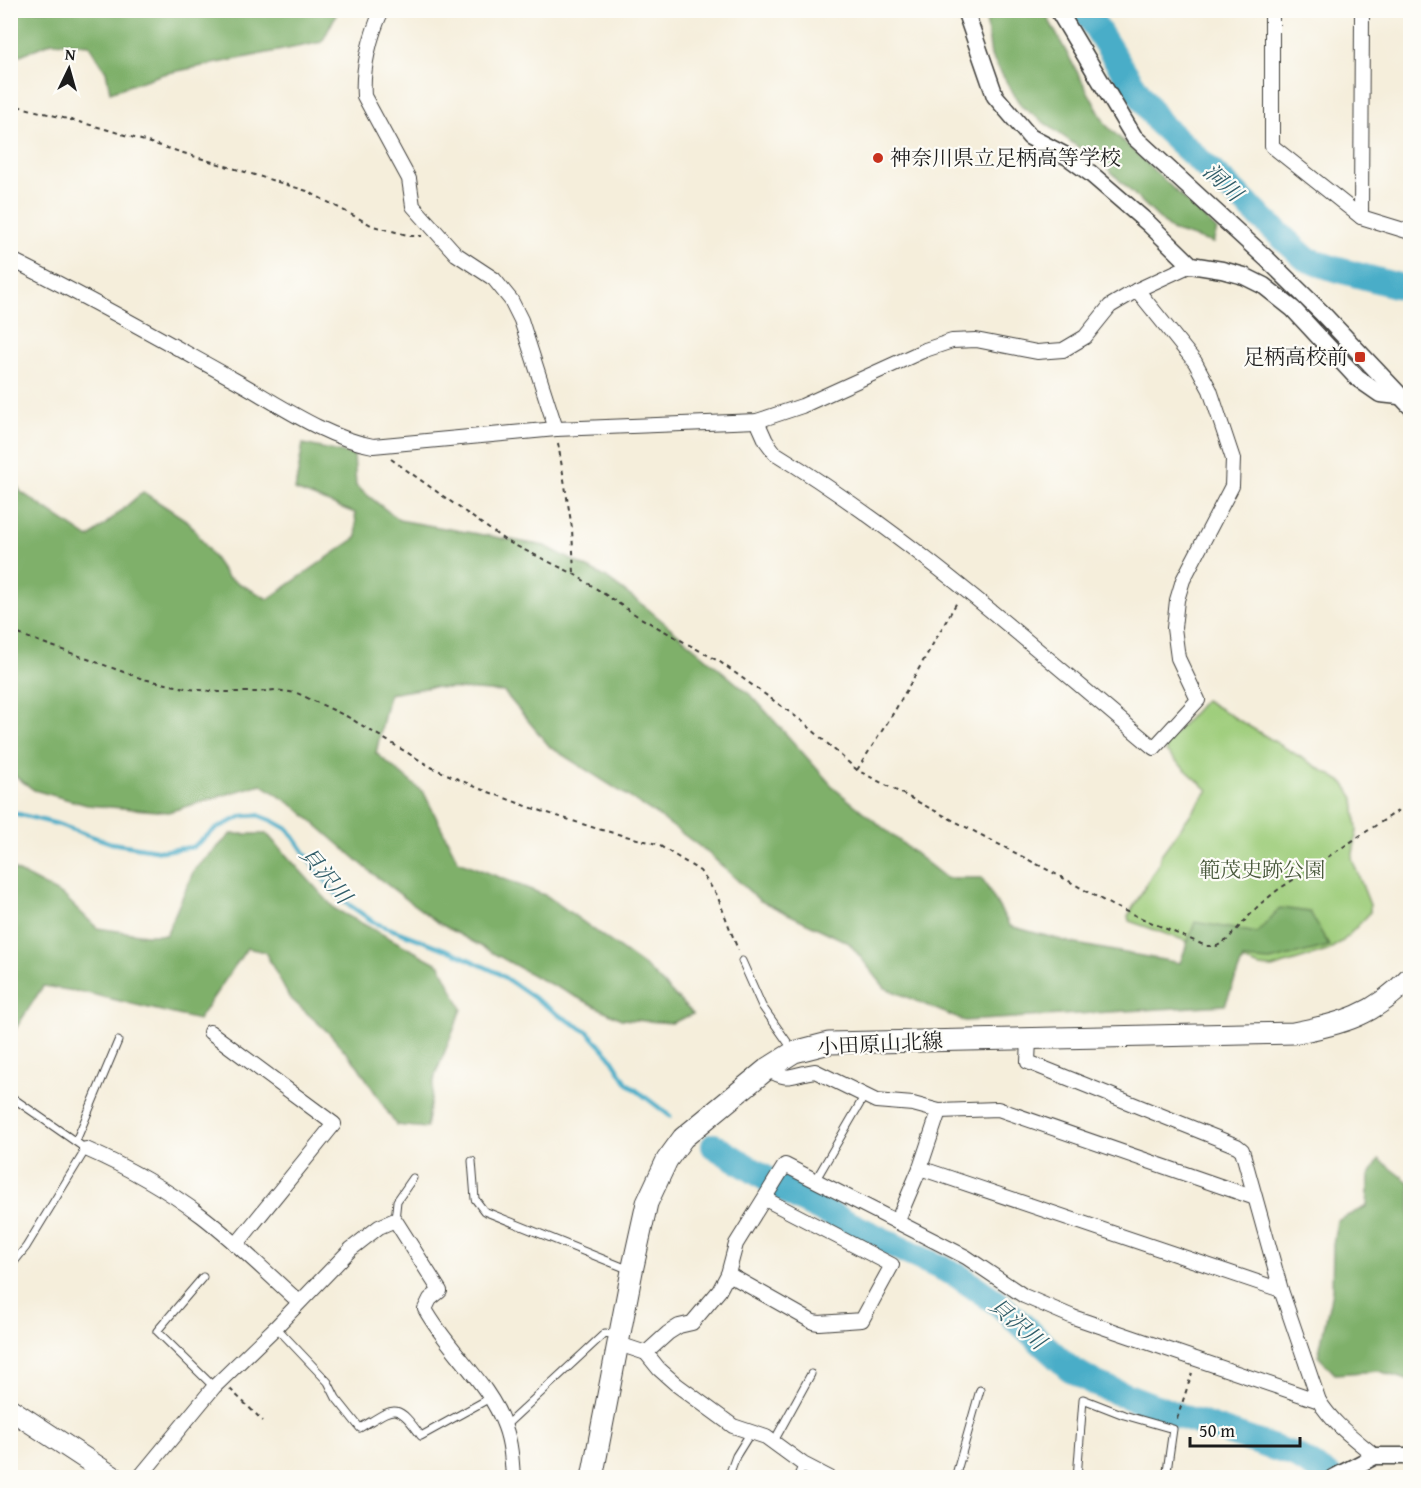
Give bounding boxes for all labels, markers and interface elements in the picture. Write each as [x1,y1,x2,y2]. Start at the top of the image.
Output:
north arrow [39,39,99,99]
text: N [64,42,77,67]
place label: 神奈川県立足柄高等学校 [890,142,1121,173]
marker: 神奈川県立足柄高等学校 [871,151,885,165]
water label: 洞川 [1196,155,1251,210]
place label: 足柄高校前 [1243,341,1348,372]
marker: 足柄高校前 [1353,350,1367,364]
water label: 貝沢川 [293,839,361,912]
park label: 範茂史跡公園 [1199,854,1325,885]
street label: 小田原山北線 [816,1025,944,1062]
water label: 貝沢川 [983,1289,1055,1358]
scale bar [1190,1410,1300,1448]
text: 50 m [1199,1417,1235,1444]

